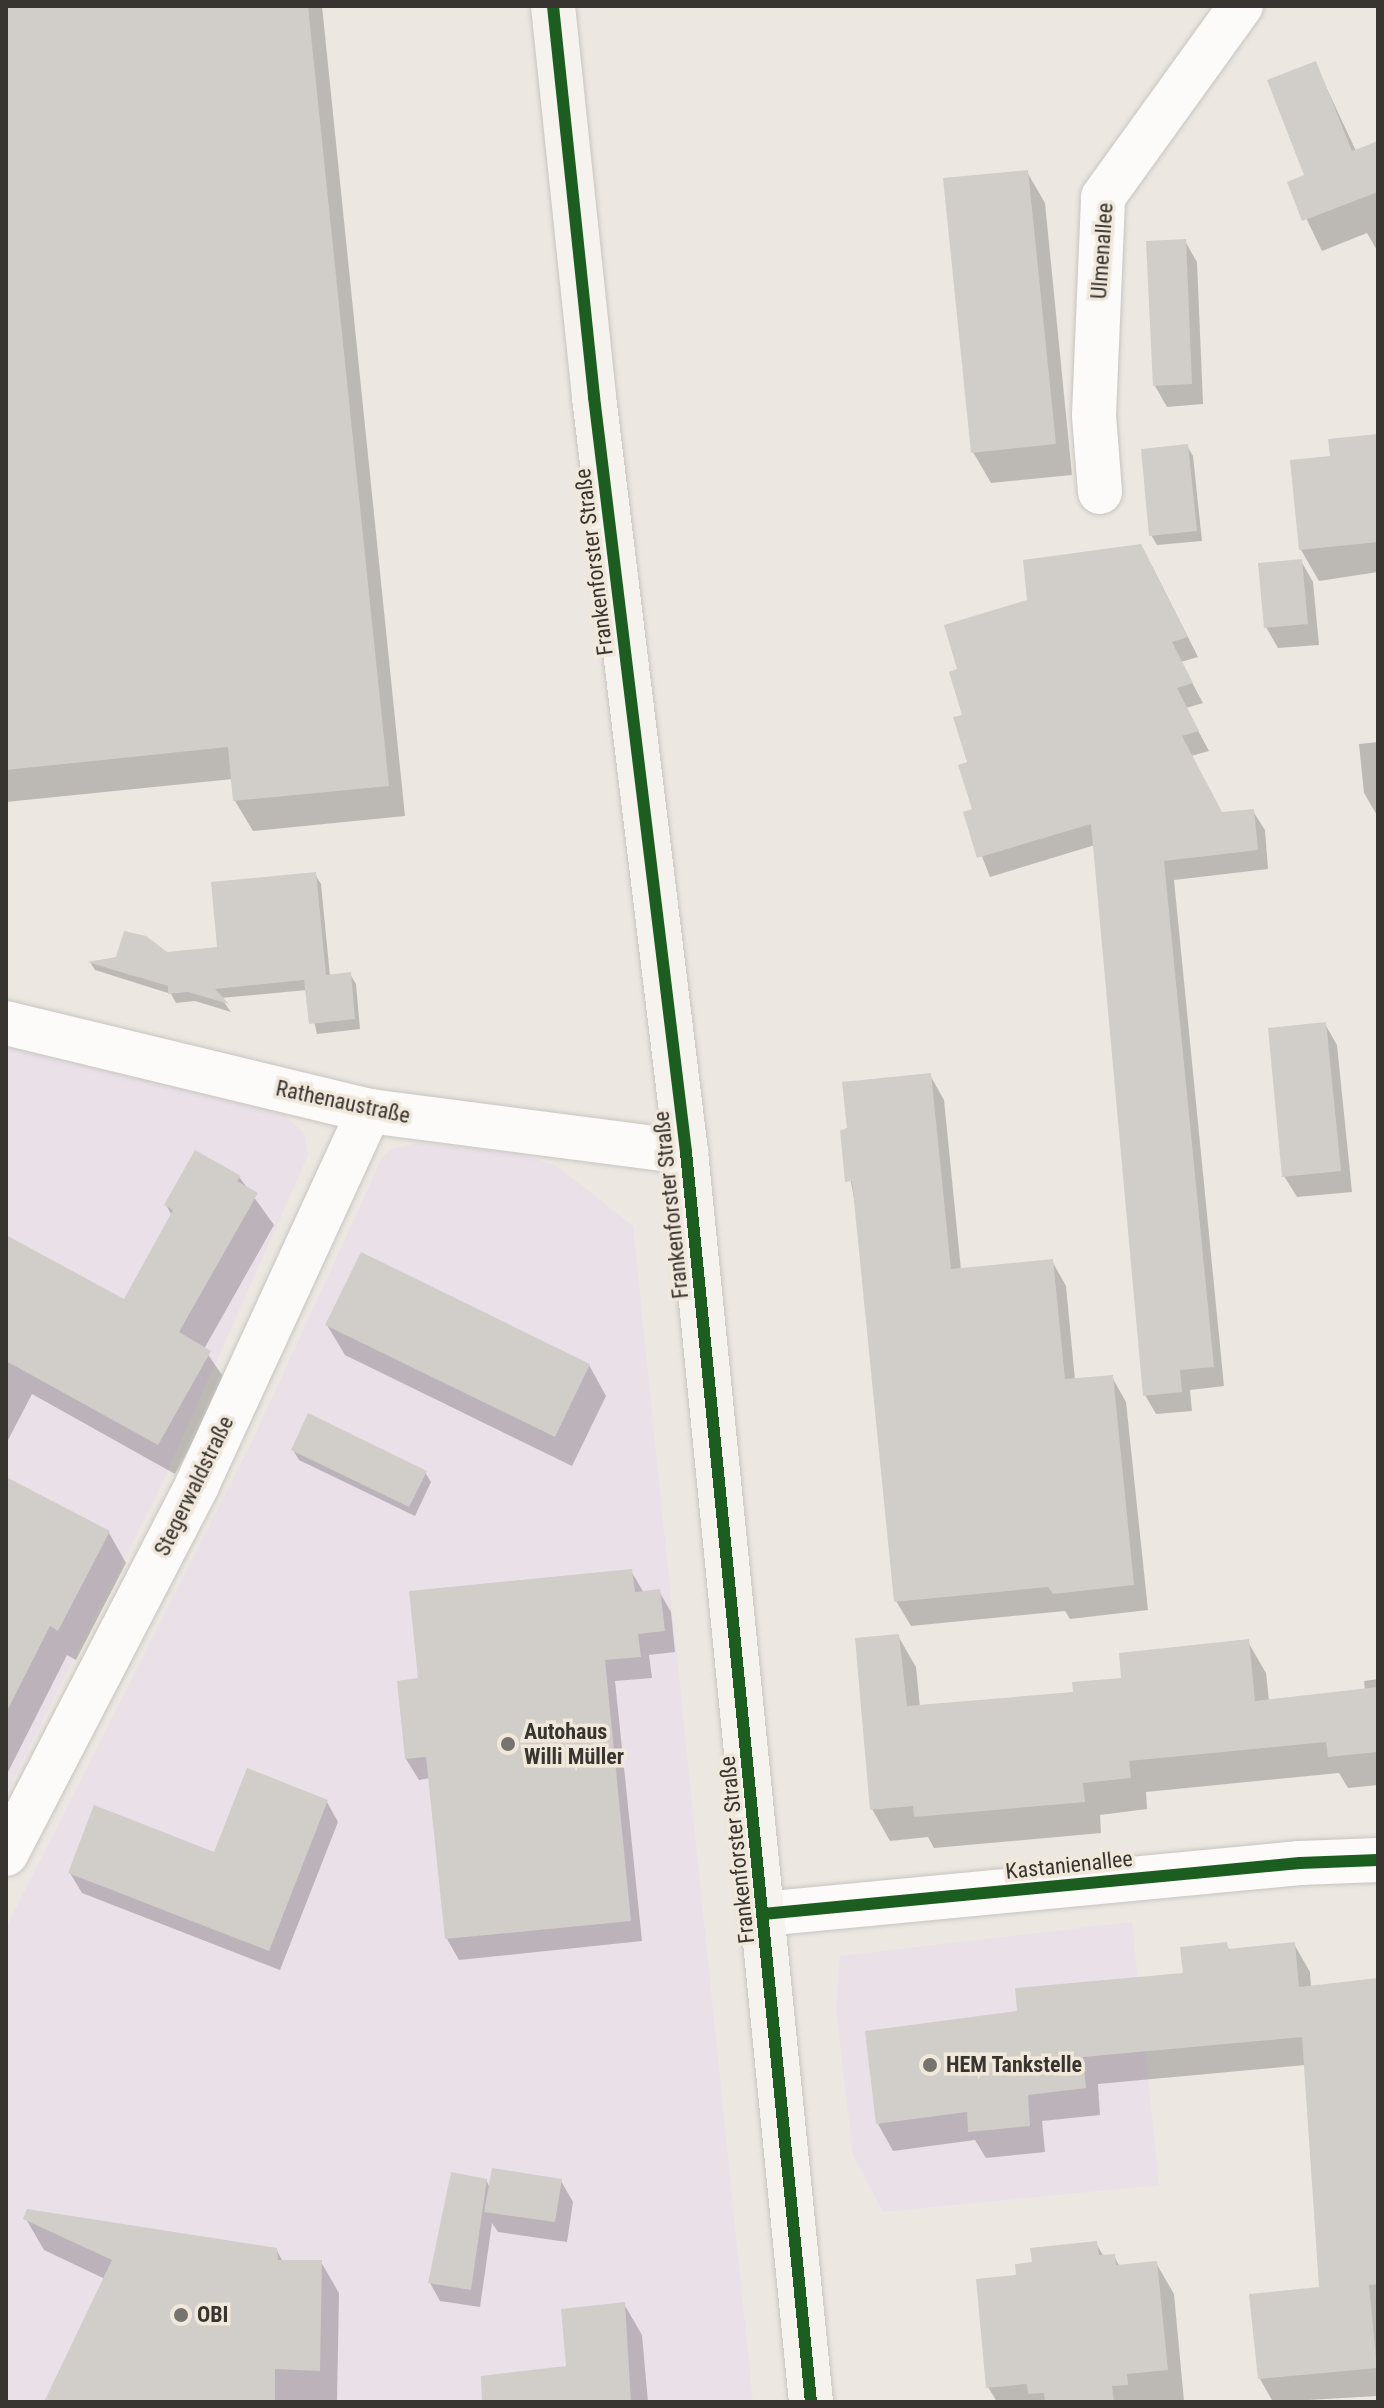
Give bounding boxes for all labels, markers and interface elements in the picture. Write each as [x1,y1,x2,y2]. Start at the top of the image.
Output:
street label: Ulmenallee [1085,202,1119,300]
street label: Frankenforster Straße [569,467,619,657]
street label: Rathenaustraße [273,1075,413,1129]
street label: Frankenforster Straße [648,1110,694,1300]
street label: Stegerwaldstraße [149,1412,239,1560]
place label: Autohaus Willi Müller [524,1718,624,1770]
marker: Autohaus Willi Müller [499,1735,517,1753]
street label: Frankenforster Straße [714,1755,760,1945]
street label: Kastanienallee [1004,1845,1134,1885]
place label: HEM Tankstelle [946,2052,1083,2078]
marker: HEM Tankstelle [921,2056,939,2074]
place label: OBI [197,2302,229,2328]
marker: OBI [172,2306,190,2324]

